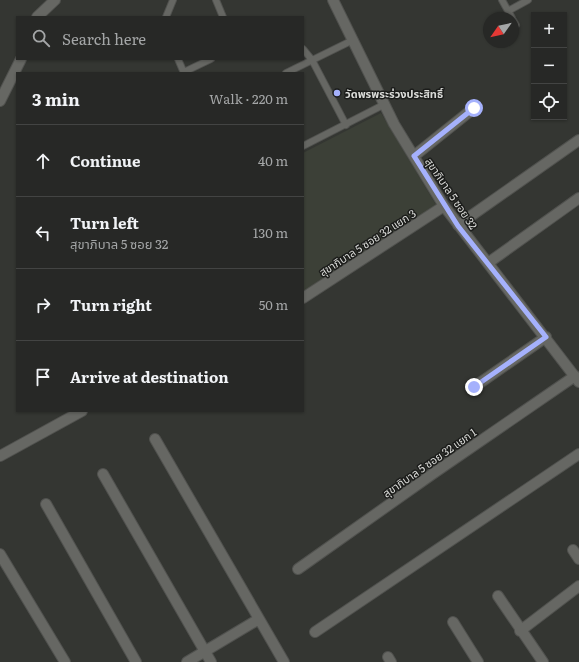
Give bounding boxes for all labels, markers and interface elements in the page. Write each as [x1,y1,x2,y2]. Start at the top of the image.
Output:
north arrow [483,12,519,48]
map controls [531,12,567,120]
button: + [531,12,567,48]
search box [16,16,304,60]
icon: search [30,27,52,49]
text: Search here [62,27,146,50]
button: − [531,48,567,84]
button: locate [531,84,567,120]
place label: วัดพรพระร่วงประสิทธิ์ [345,85,444,101]
text: 3 min [32,86,80,111]
marker: วัดพรพระร่วงประสิทธิ์ [332,88,342,98]
text: Walk · 220 m [209,89,288,108]
route start [465,99,483,117]
text: Continue [70,149,140,172]
icon: ahead [32,150,54,172]
text: 40 m [258,151,288,170]
street label: สุขาภิบาล 5 ซอย 32 [422,154,482,232]
street label: สุขาภิบาล 5 ซอย 32 แยก 3 [315,205,419,279]
text: Turn left [70,211,139,234]
icon: left [32,222,54,244]
text: 130 m [253,223,288,242]
text: สุขาภิบาล 5 ซอย 32 [70,234,168,253]
text: Turn right [70,293,152,316]
icon: right [32,294,54,316]
text: 50 m [259,295,288,314]
text: Arrive at destination [70,365,229,388]
icon: arrive [32,366,54,388]
route end [465,378,483,396]
street label: สุขาภิบาล 5 ซอย 32 แยก 1 [379,423,480,500]

